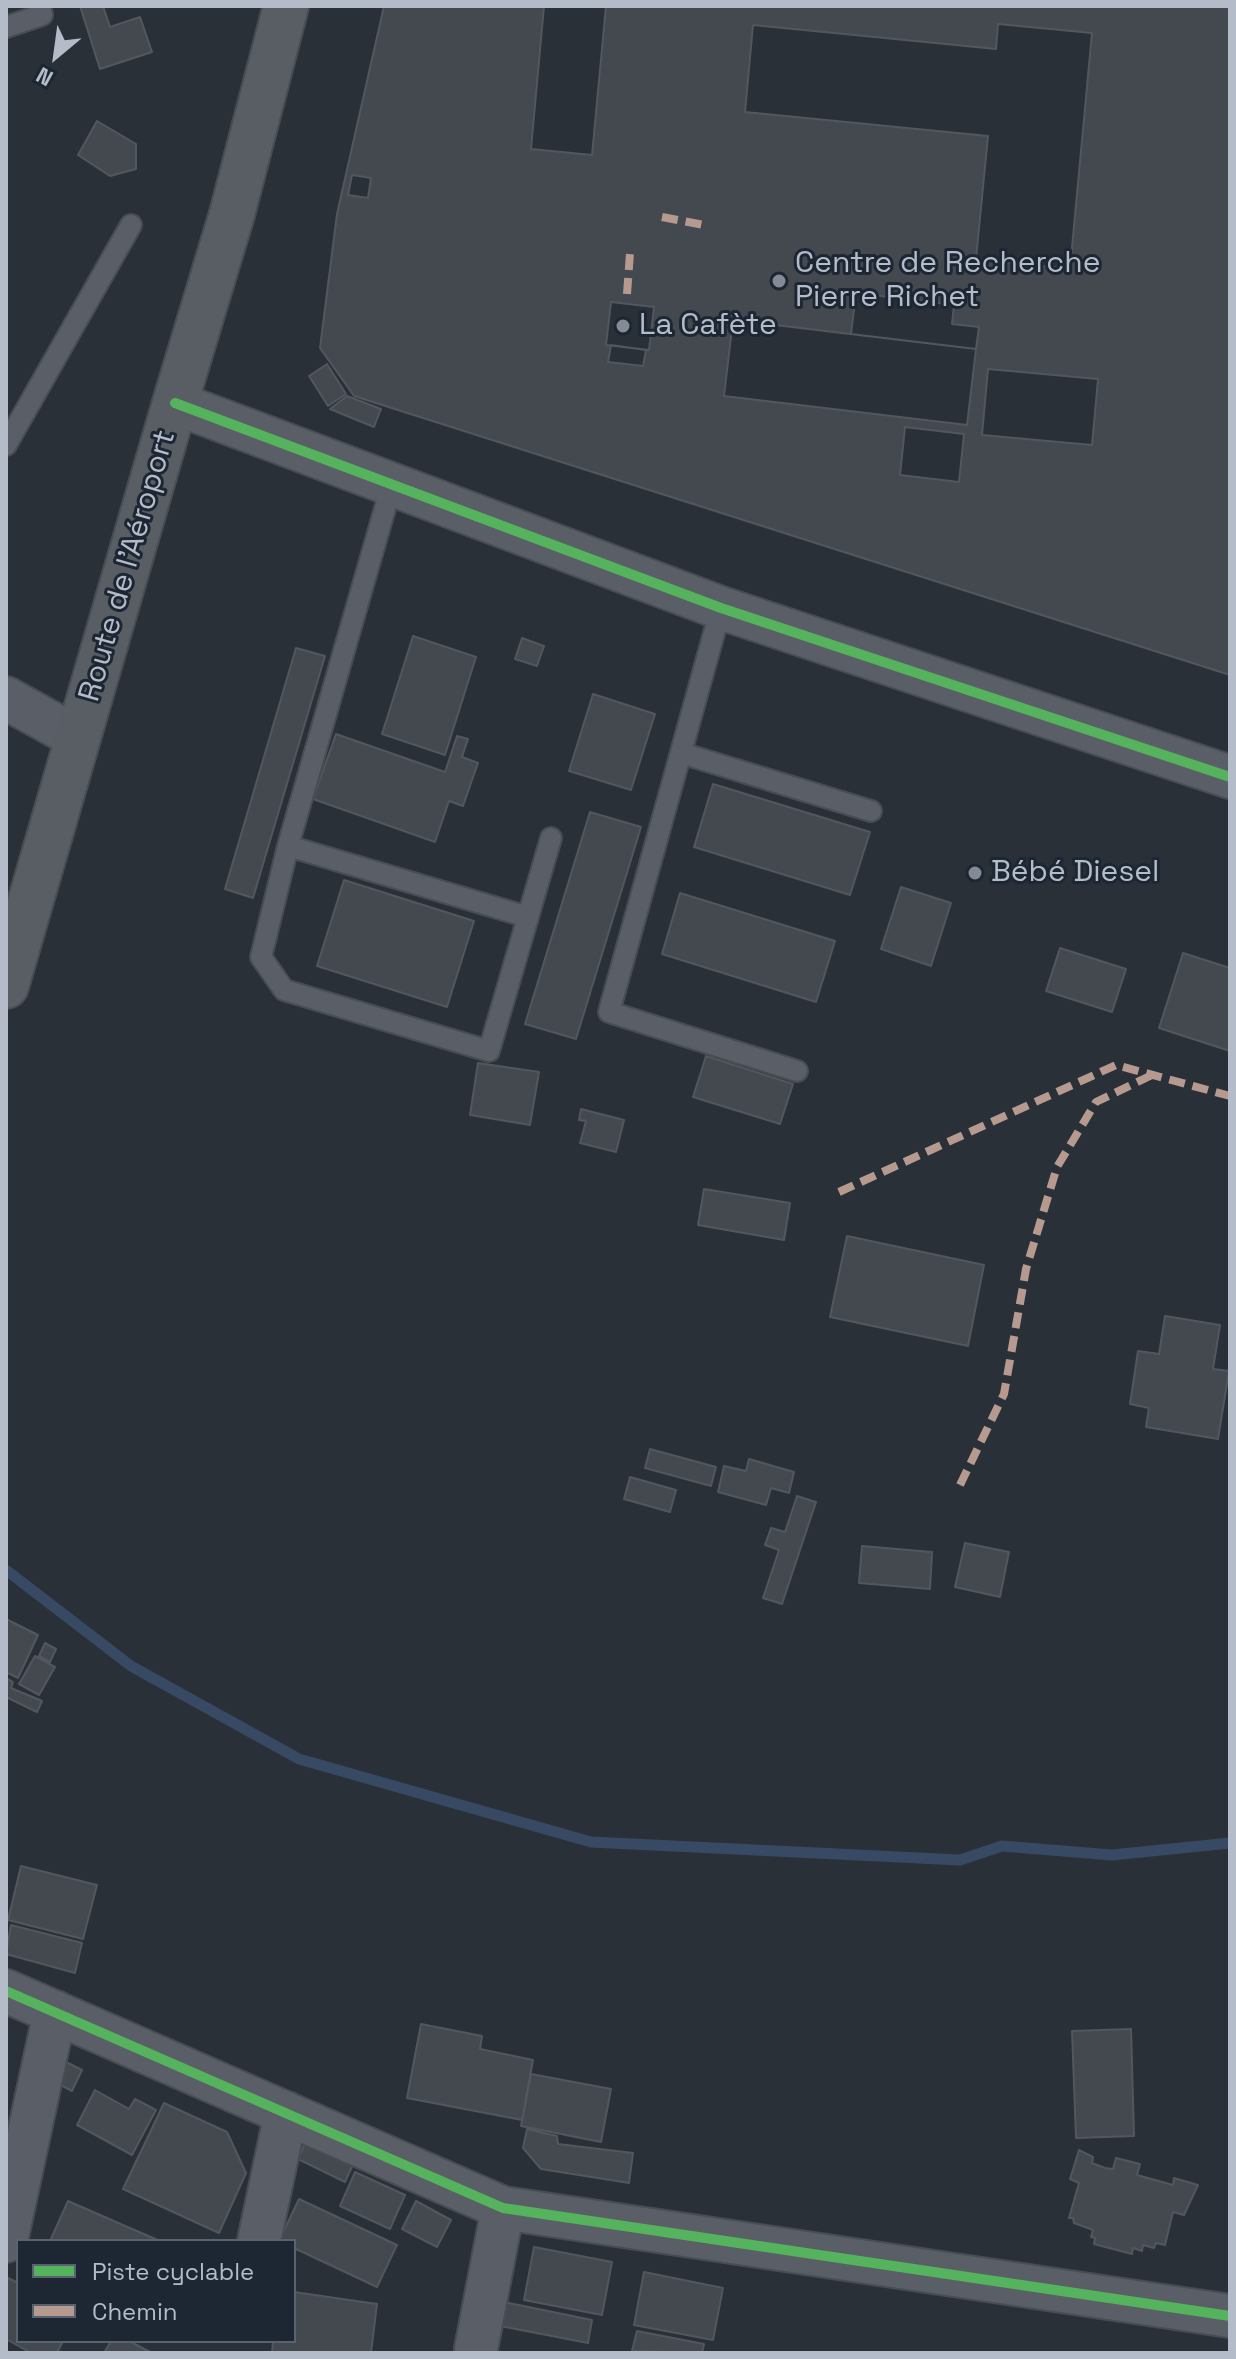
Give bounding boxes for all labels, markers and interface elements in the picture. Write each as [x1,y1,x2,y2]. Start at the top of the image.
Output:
north arrow [16,16,96,96]
text: N [31,61,58,93]
place label: Centre de Recherche Pierre Richet [795,246,1100,316]
marker: Centre de Recherche Pierre Richet [770,272,788,290]
place label: La Cafète [639,308,777,344]
marker: La Cafète [614,317,632,335]
street label: Route de l'Aéroport [72,426,184,706]
place label: Bébé Diesel [991,855,1159,891]
marker: Bébé Diesel [966,864,984,882]
legend [16,2239,296,2343]
text: Piste cyclable [92,2256,254,2287]
text: Chemin [92,2296,178,2327]

